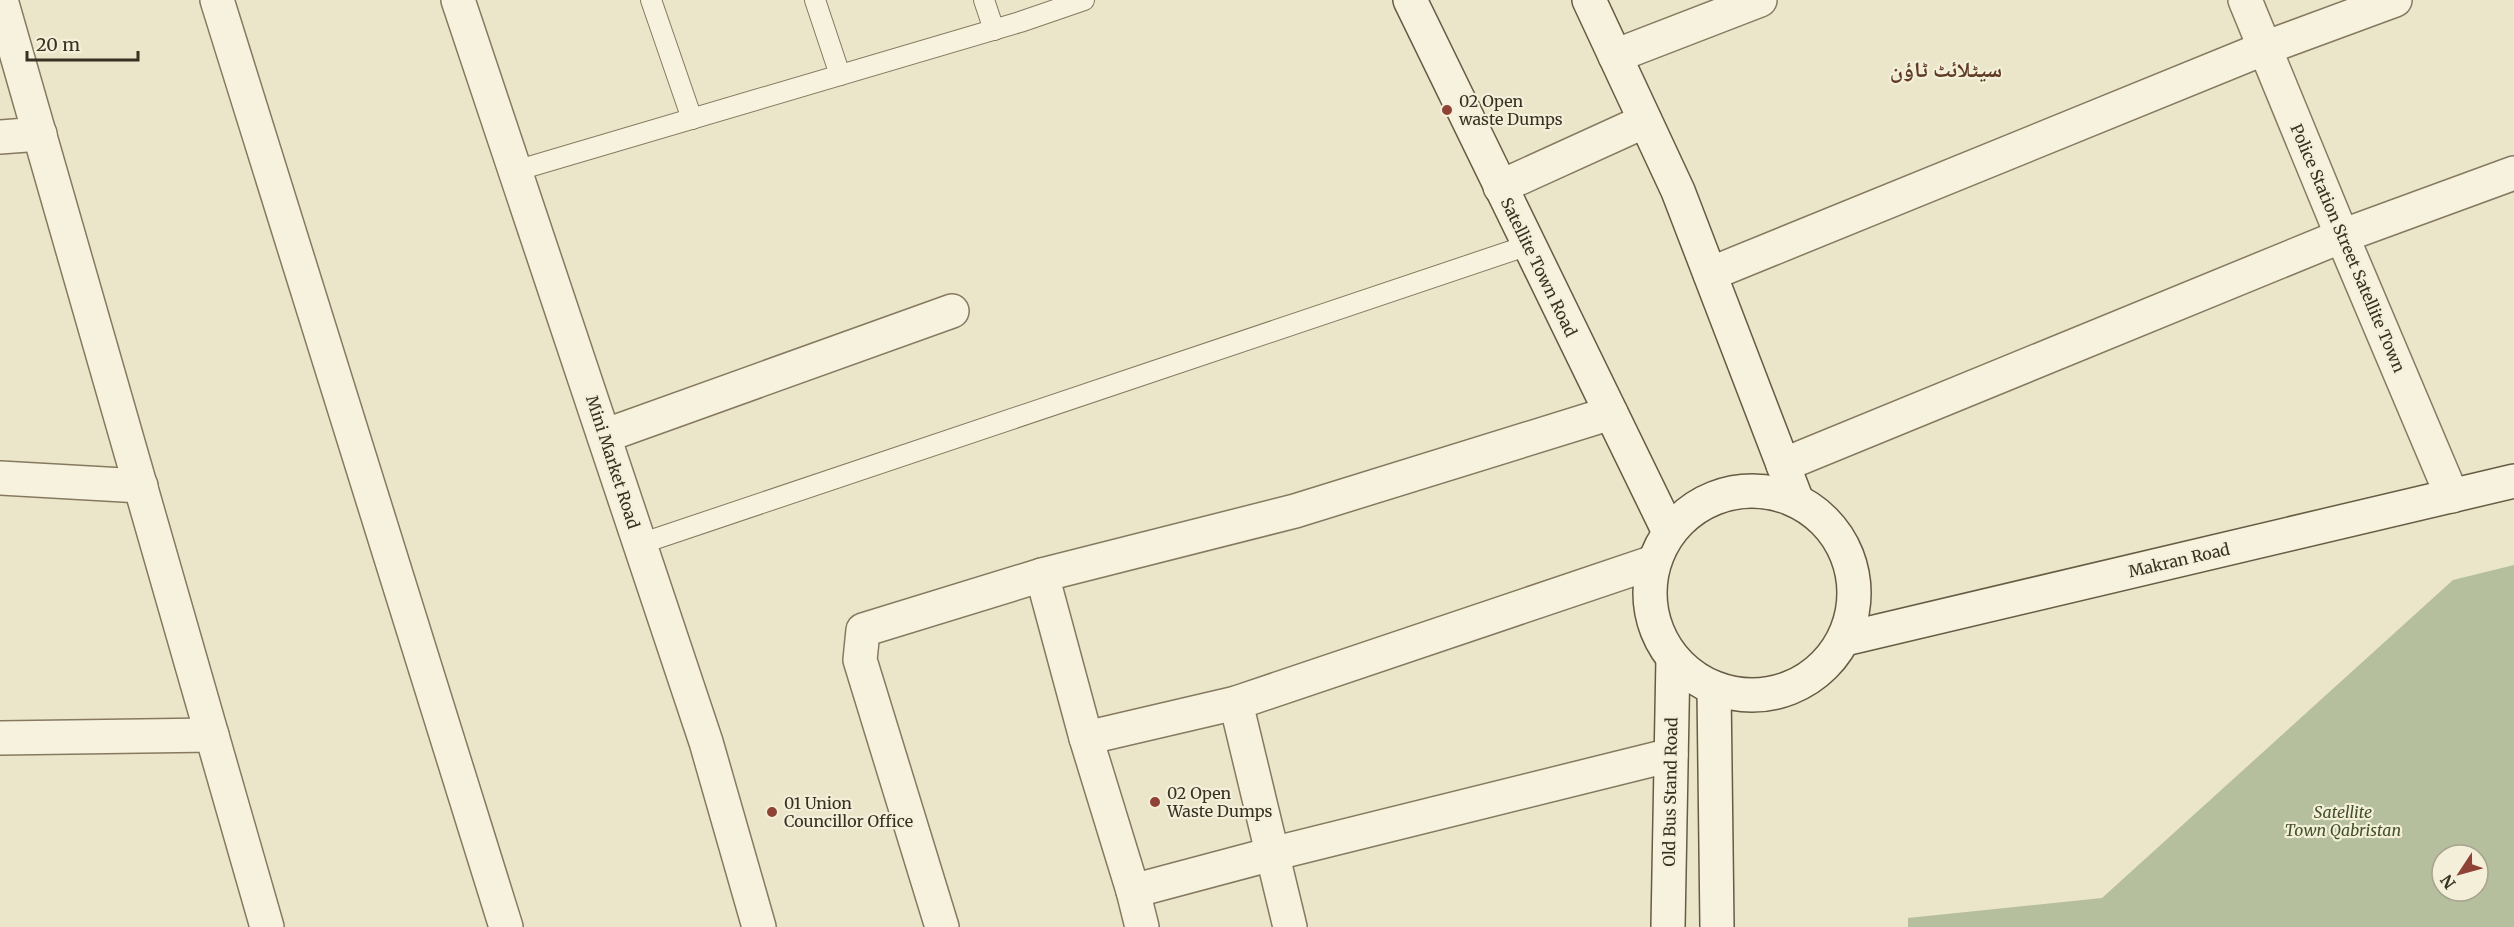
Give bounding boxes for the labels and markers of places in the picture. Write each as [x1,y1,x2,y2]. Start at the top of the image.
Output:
place label: 02 Open waste Dumps [1458,91,1563,129]
marker: 02 Open waste Dumps [1440,103,1454,117]
place label: 02 Open Waste Dumps [1166,783,1273,821]
place label: 01 Union Councillor Office [784,793,913,831]
marker: 02 Open Waste Dumps [1148,795,1162,809]
marker: 01 Union Councillor Office [765,805,779,819]

